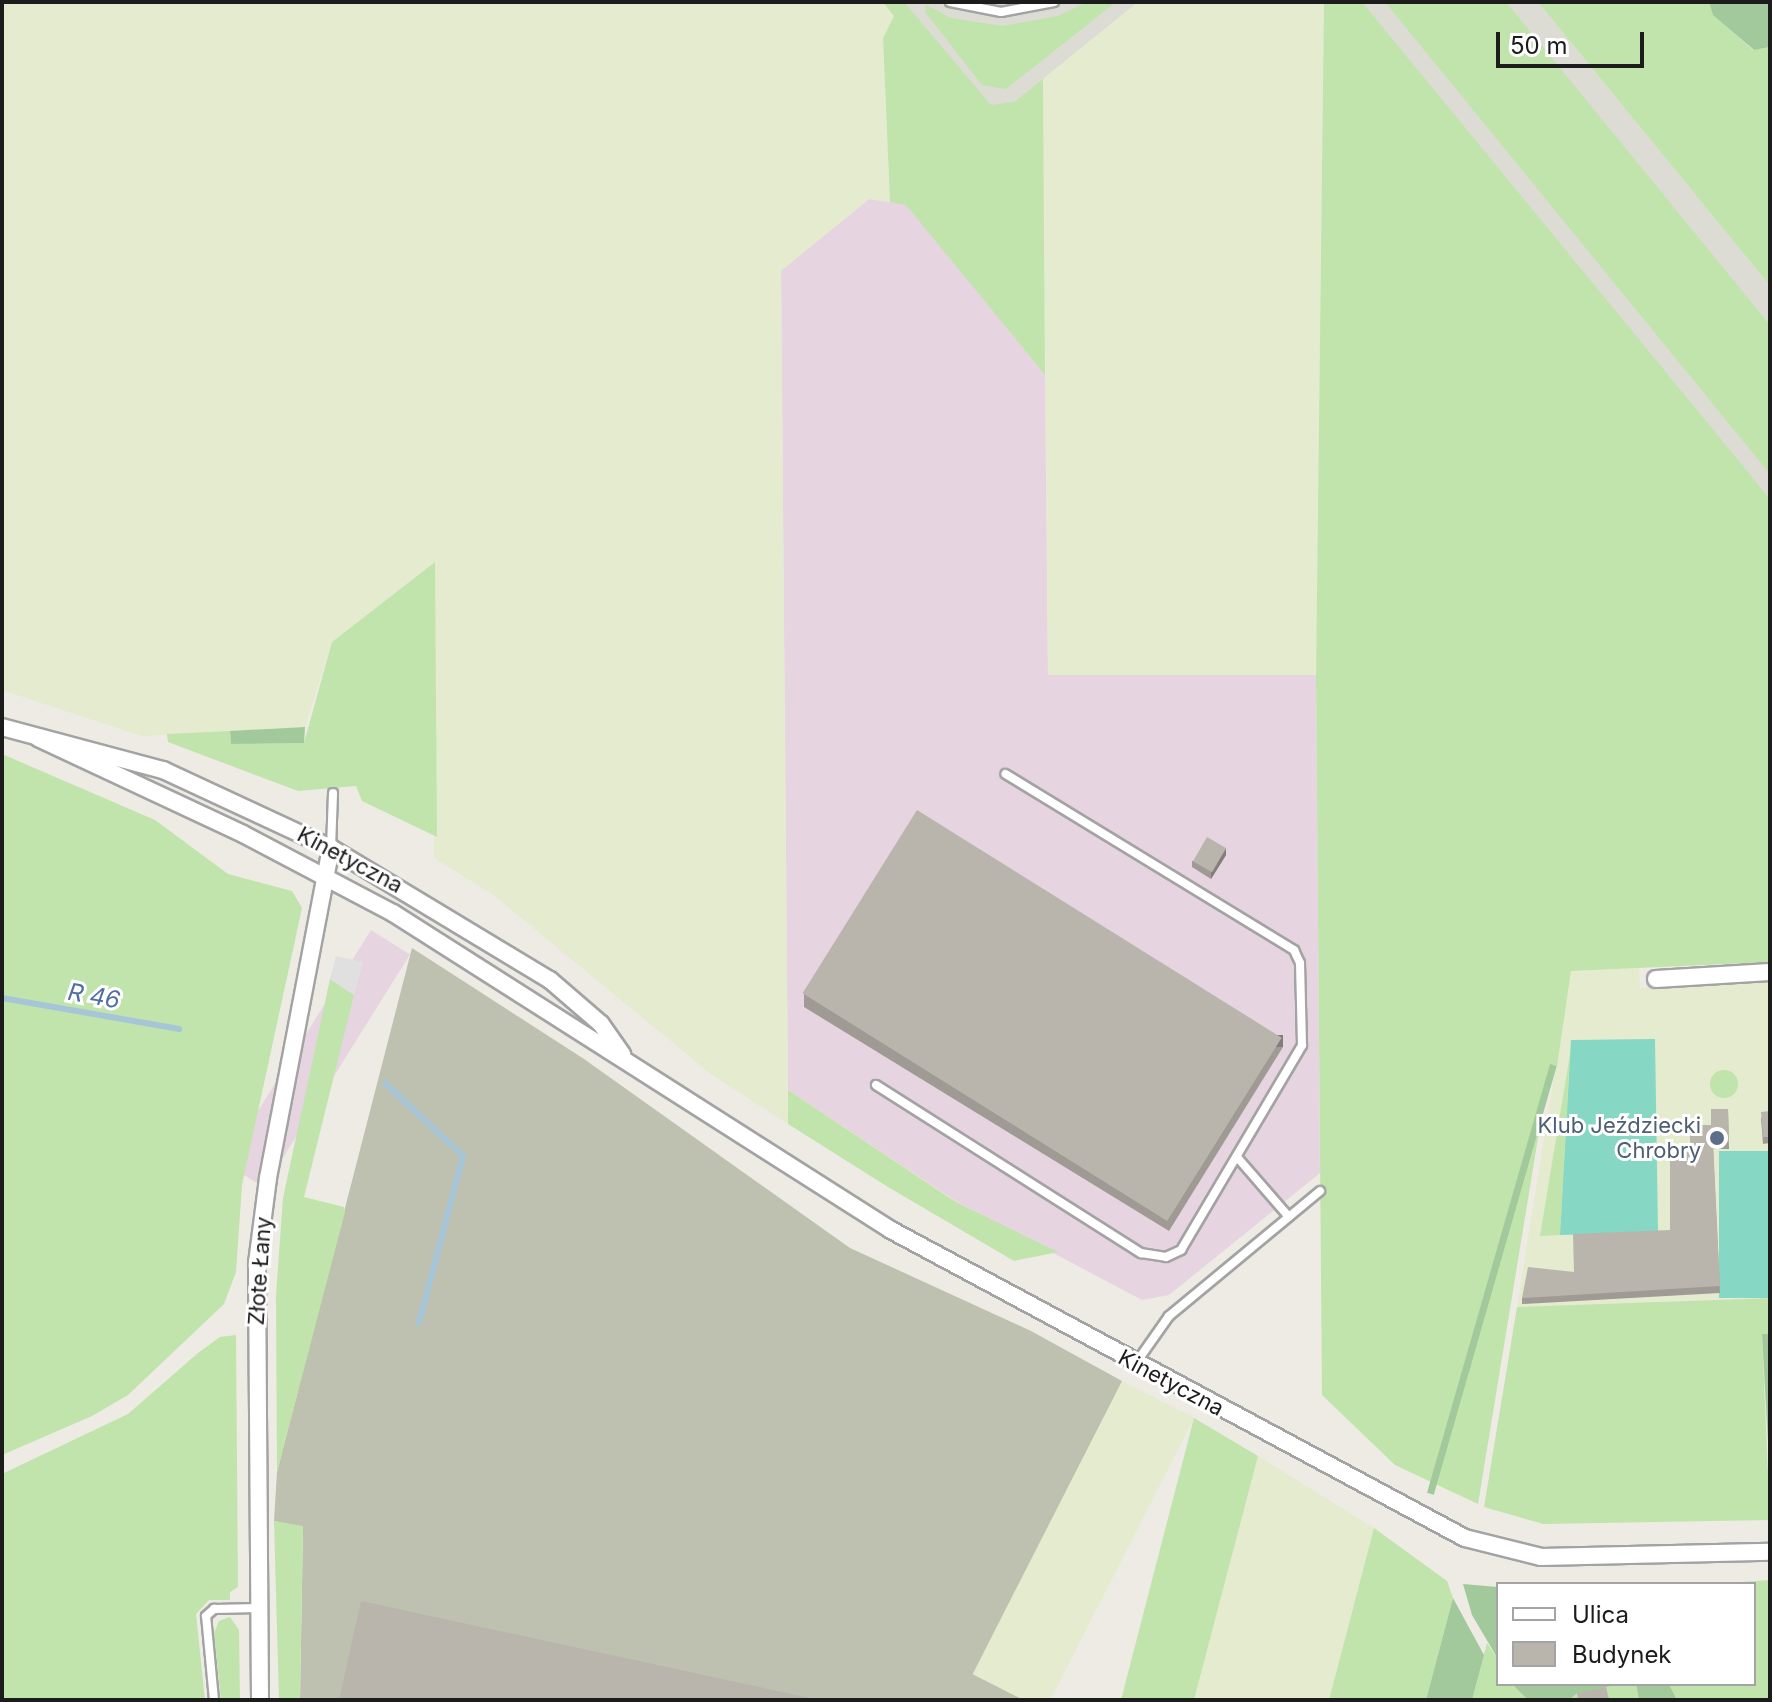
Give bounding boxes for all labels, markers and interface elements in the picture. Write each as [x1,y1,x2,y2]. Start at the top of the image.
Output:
scale bar [1500,16,1648,66]
text: 50 m [1510,31,1568,60]
street label: Kinetyczna [293,821,407,899]
water label: R 46 [66,977,122,1015]
place label: Klub Jeździecki Chrobry [1538,1112,1701,1164]
marker: Klub Jeździecki Chrobry [1708,1129,1726,1147]
street label: Złote Łany [243,1216,277,1326]
street label: Kinetyczna [1114,1344,1228,1422]
legend [1496,1582,1756,1686]
text: Ulica [1572,1600,1629,1629]
text: Budynek [1572,1640,1672,1669]

